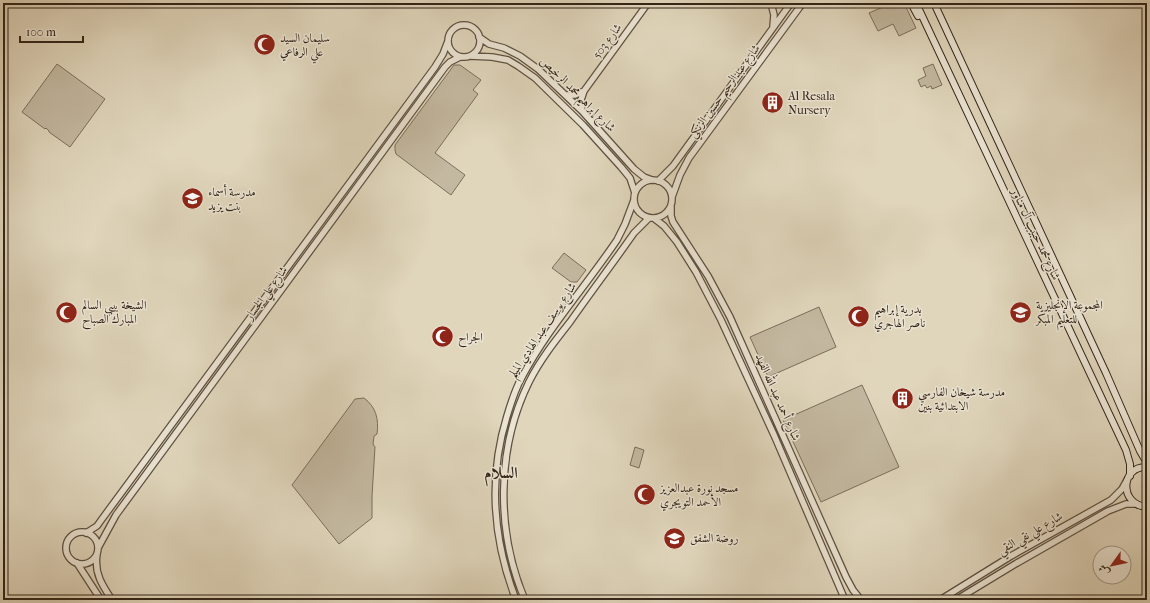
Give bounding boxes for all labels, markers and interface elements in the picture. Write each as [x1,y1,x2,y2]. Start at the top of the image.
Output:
scale bar [20,18,83,44]
street label: شارع 503 [590,21,628,64]
text: 100 m [26,25,56,39]
place label: سليمان السيد علي الرفاعي [280,31,330,64]
mosque icon: سليمان السيد علي الرفاعي [251,32,277,58]
street label: شارع عبدالرحيم حسين الزنكي [685,41,767,144]
street label: شارع إبراهيم محمد الرخيص [534,53,619,138]
place label: Al Resala Nursery [787,89,835,117]
building icon: Al Resala Nursery [760,90,786,116]
place label: مدرسة أسماء بنت يزيد [208,184,256,213]
street label: شارع محمد حبيب آل مناور [1005,185,1064,284]
school or university icon: مدرسة أسماء بنت يزيد [179,186,205,212]
street label: شارع علي الجسار [241,263,294,326]
street label: شارع يوسف عبد الهادي الميلم [505,280,583,383]
place label: الشيخة بيبي السالم المبارك الصباح [82,298,147,330]
place label: المجموعة الإنجليزية للتعليم المبكر [1034,298,1103,331]
mosque icon: الشيخة بيبي السالم المبارك الصباح [54,299,80,325]
school or university icon: المجموعة الإنجليزية للتعليم المبكر [1007,299,1033,325]
place label: بدرية إبراهيم ناصر الهاجري [874,302,925,333]
mosque icon: بدرية إبراهيم ناصر الهاجري [846,303,872,329]
mosque icon: الجراح [430,324,456,350]
place label: الجراح [458,330,483,348]
street label: شارع أحمد عبد الله الفهد [749,350,806,444]
place label: مدرسة شيخان الفارسي الابتدائية بنين [918,385,1005,413]
building icon: مدرسة شيخان الفارسي الابتدائية بنين [890,386,916,412]
district label: السلام [484,463,518,487]
place label: مسجد نورة عبدالعزيز الأحمد التويجري [658,481,739,512]
mosque icon: مسجد نورة عبدالعزيز الأحمد التويجري [632,482,658,508]
street label: شارع علي نقي النقي [995,509,1068,562]
school or university icon: روضة الشفق [661,525,687,551]
place label: روضة الشفق [690,531,739,546]
north arrow [1092,545,1132,585]
text: ش [1096,562,1112,578]

